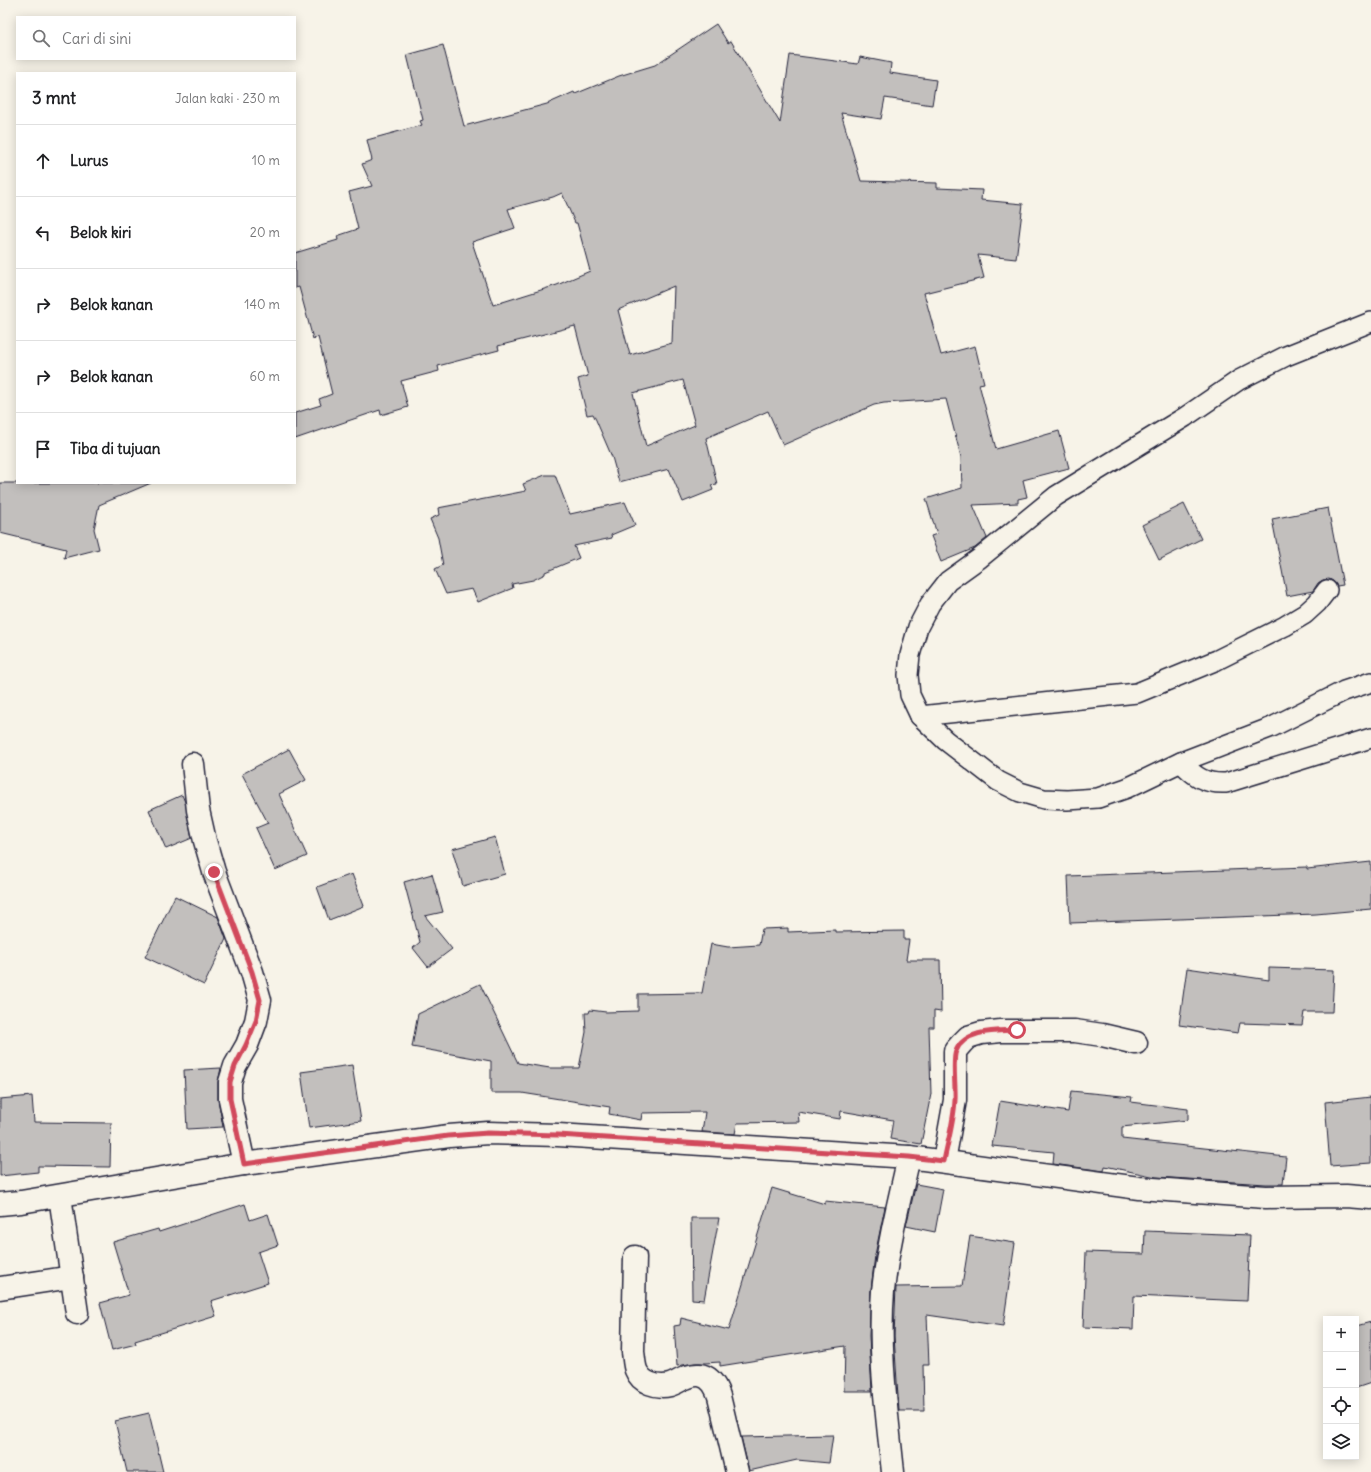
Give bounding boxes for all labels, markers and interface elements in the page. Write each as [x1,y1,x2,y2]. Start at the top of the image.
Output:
search box [16,16,296,60]
icon: search [30,27,52,49]
text: Cari di sini [62,29,131,48]
text: 3 mnt [32,87,76,109]
text: Jalan kaki · 230 m [175,90,280,107]
icon: ahead [32,150,54,172]
text: Lurus [70,151,108,170]
text: 10 m [252,152,280,169]
icon: left [32,222,54,244]
text: Belok kiri [70,223,131,242]
text: 20 m [250,224,280,241]
icon: right [32,294,54,316]
text: Belok kanan [70,295,153,314]
text: 140 m [244,296,280,313]
icon: right [32,366,54,388]
text: Belok kanan [70,367,153,386]
text: 60 m [249,368,280,385]
icon: arrive [32,438,54,460]
text: Tiba di tujuan [70,439,160,458]
route end [205,863,223,881]
route start [1008,1021,1026,1039]
map controls [1323,1316,1359,1460]
button: + [1323,1316,1359,1352]
button: − [1323,1352,1359,1388]
button: locate [1323,1388,1359,1424]
button: layers [1323,1424,1359,1460]

